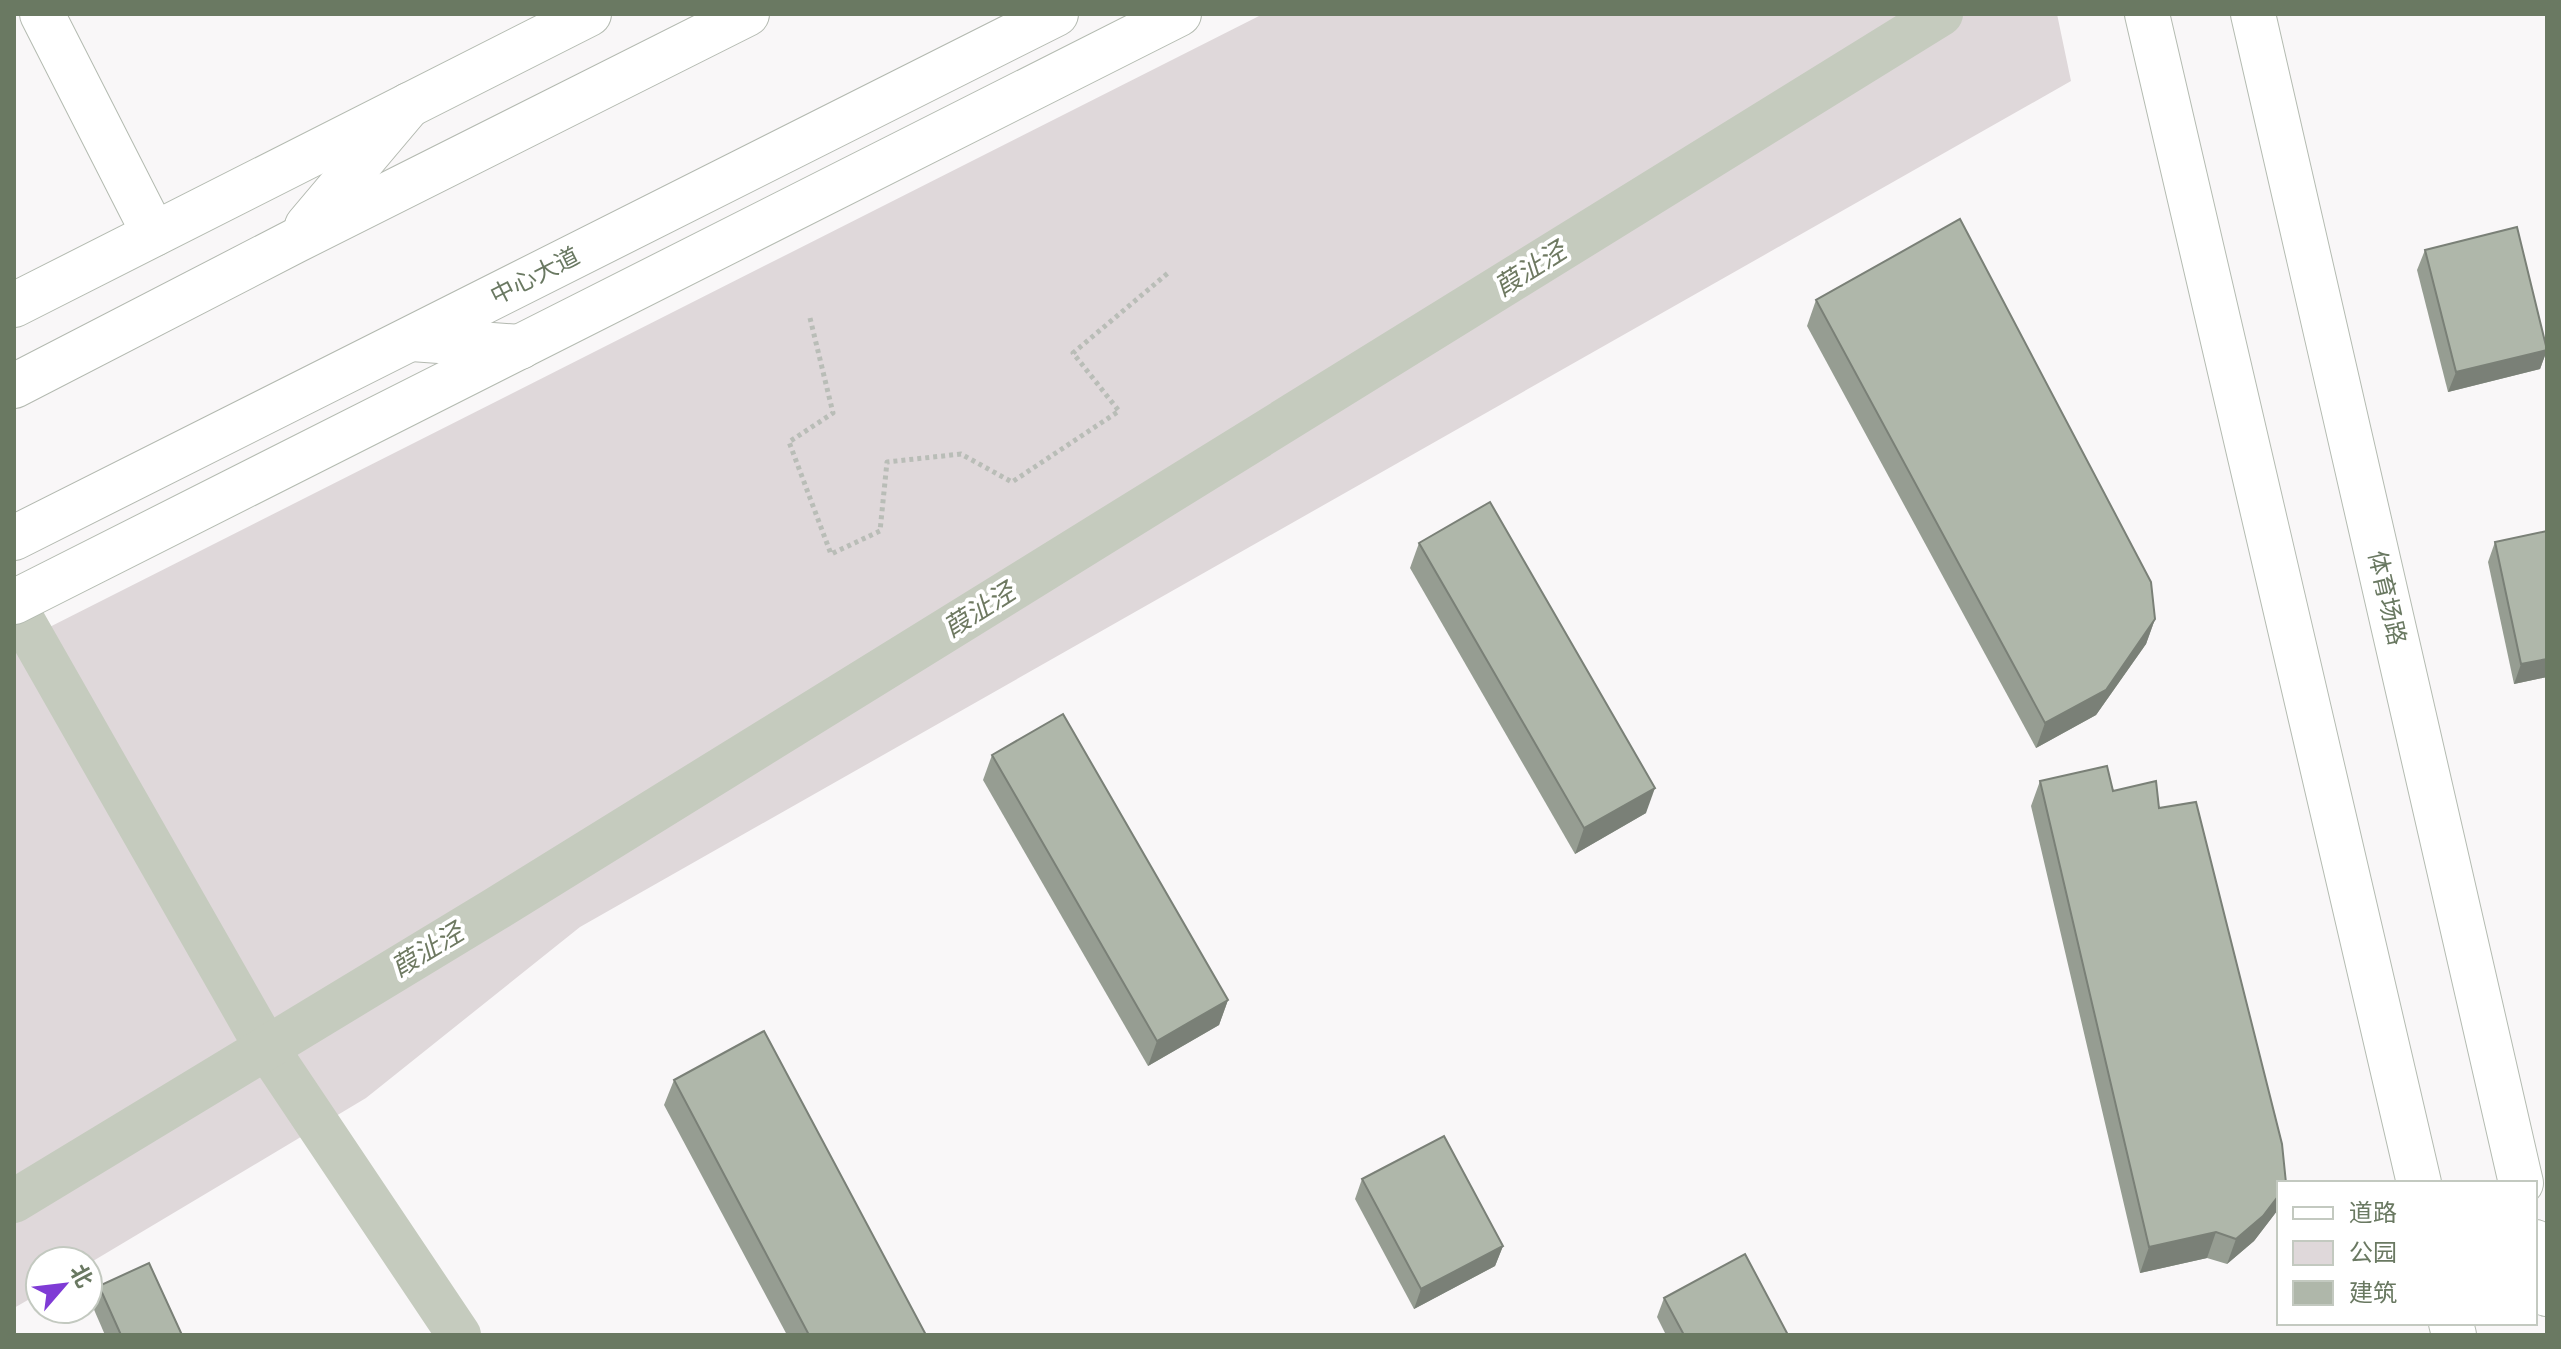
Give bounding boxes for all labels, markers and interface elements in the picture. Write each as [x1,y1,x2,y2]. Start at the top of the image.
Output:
water label: 葭沚泾 [1488,232,1575,304]
street label: 中心大道 [485,240,585,311]
street label: 体育场路 [2362,548,2413,648]
water label: 葭沚泾 [937,573,1024,645]
water label: 葭沚泾 [385,914,472,985]
legend [2277,1181,2537,1325]
text: 道路 [2349,1197,2397,1228]
text: 公园 [2349,1237,2397,1268]
north arrow [24,1245,104,1325]
text: 北 [63,1259,99,1292]
text: 建筑 [2349,1277,2397,1308]

